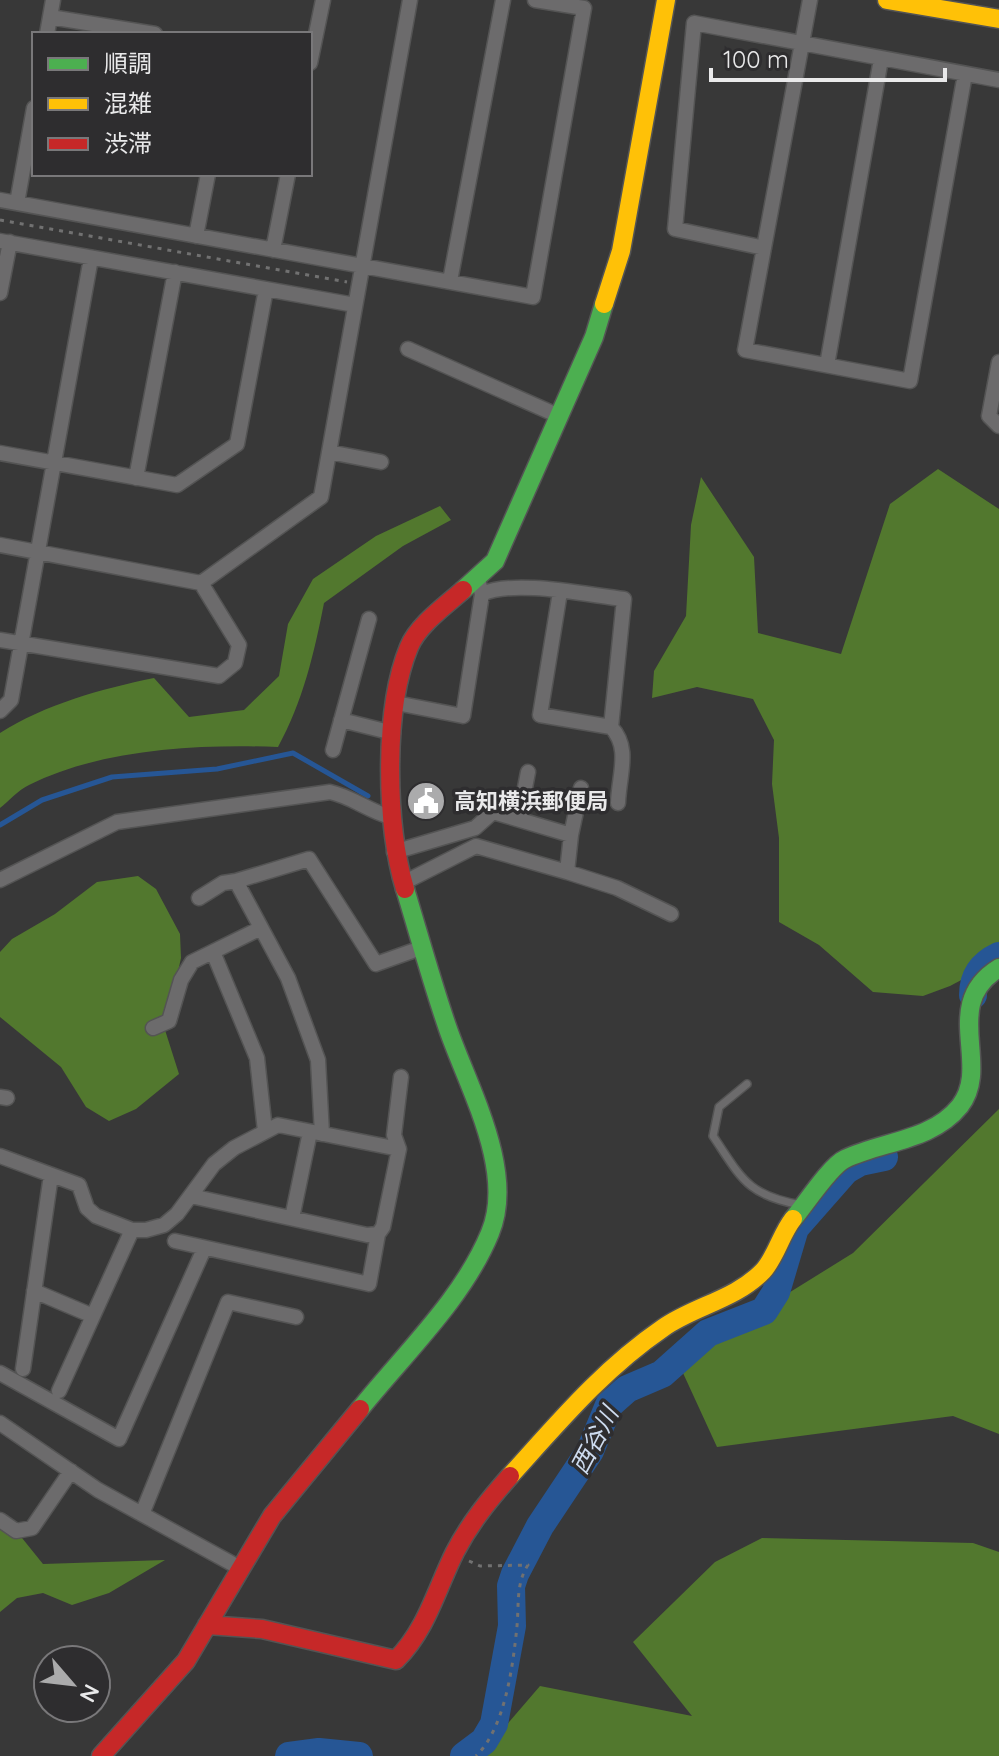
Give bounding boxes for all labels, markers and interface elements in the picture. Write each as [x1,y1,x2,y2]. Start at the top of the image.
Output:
legend [32,32,312,176]
scale bar [711,32,945,82]
text: 100 m [723,44,789,74]
text: 順調 [104,48,152,78]
text: 混雑 [104,88,152,118]
text: 渋滞 [104,128,152,158]
public building icon: 高知横浜郵便局 [405,780,447,822]
place label: 高知横浜郵便局 [454,787,608,815]
water label: 西谷川 [564,1399,626,1479]
north arrow [32,1644,112,1724]
text: N [74,1680,106,1707]

